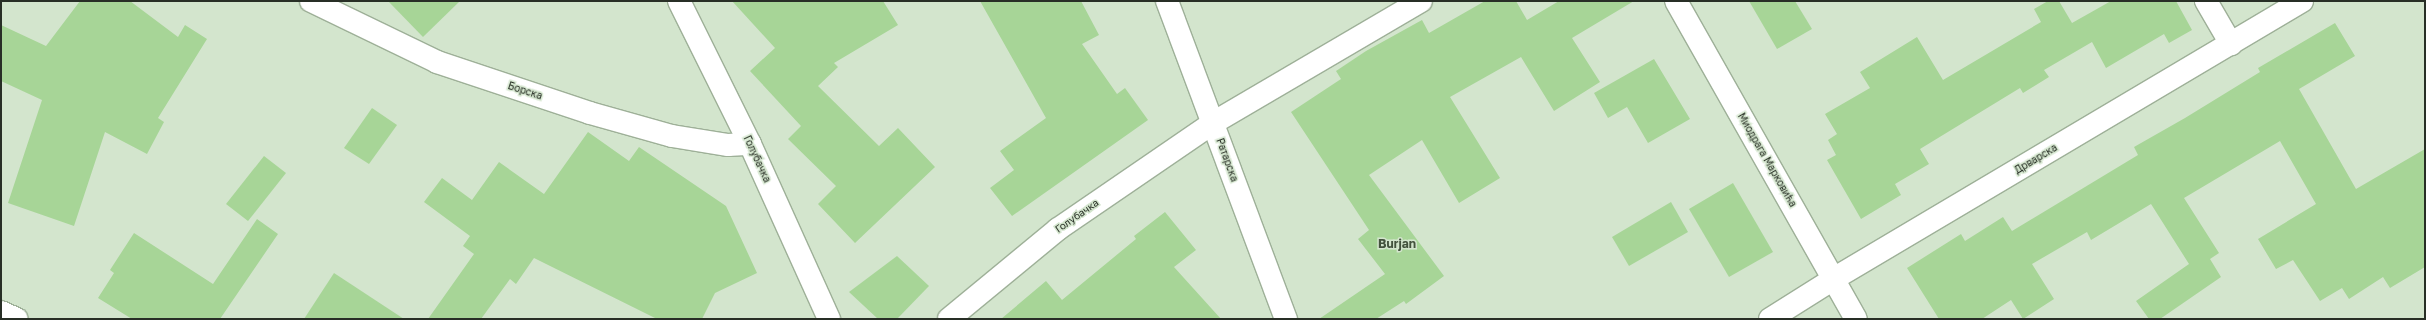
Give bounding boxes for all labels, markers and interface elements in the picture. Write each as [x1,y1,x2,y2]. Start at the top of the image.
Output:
street label: Борска [506,80,544,102]
street label: Миодрага Марковића [1735,111,1799,209]
street label: Голубачка [741,134,773,184]
street label: Ратарска [1214,137,1240,183]
street label: Дрварска [2012,142,2060,176]
street label: Голубачка [1053,197,1101,235]
district label: Burjan [1378,237,1416,251]

